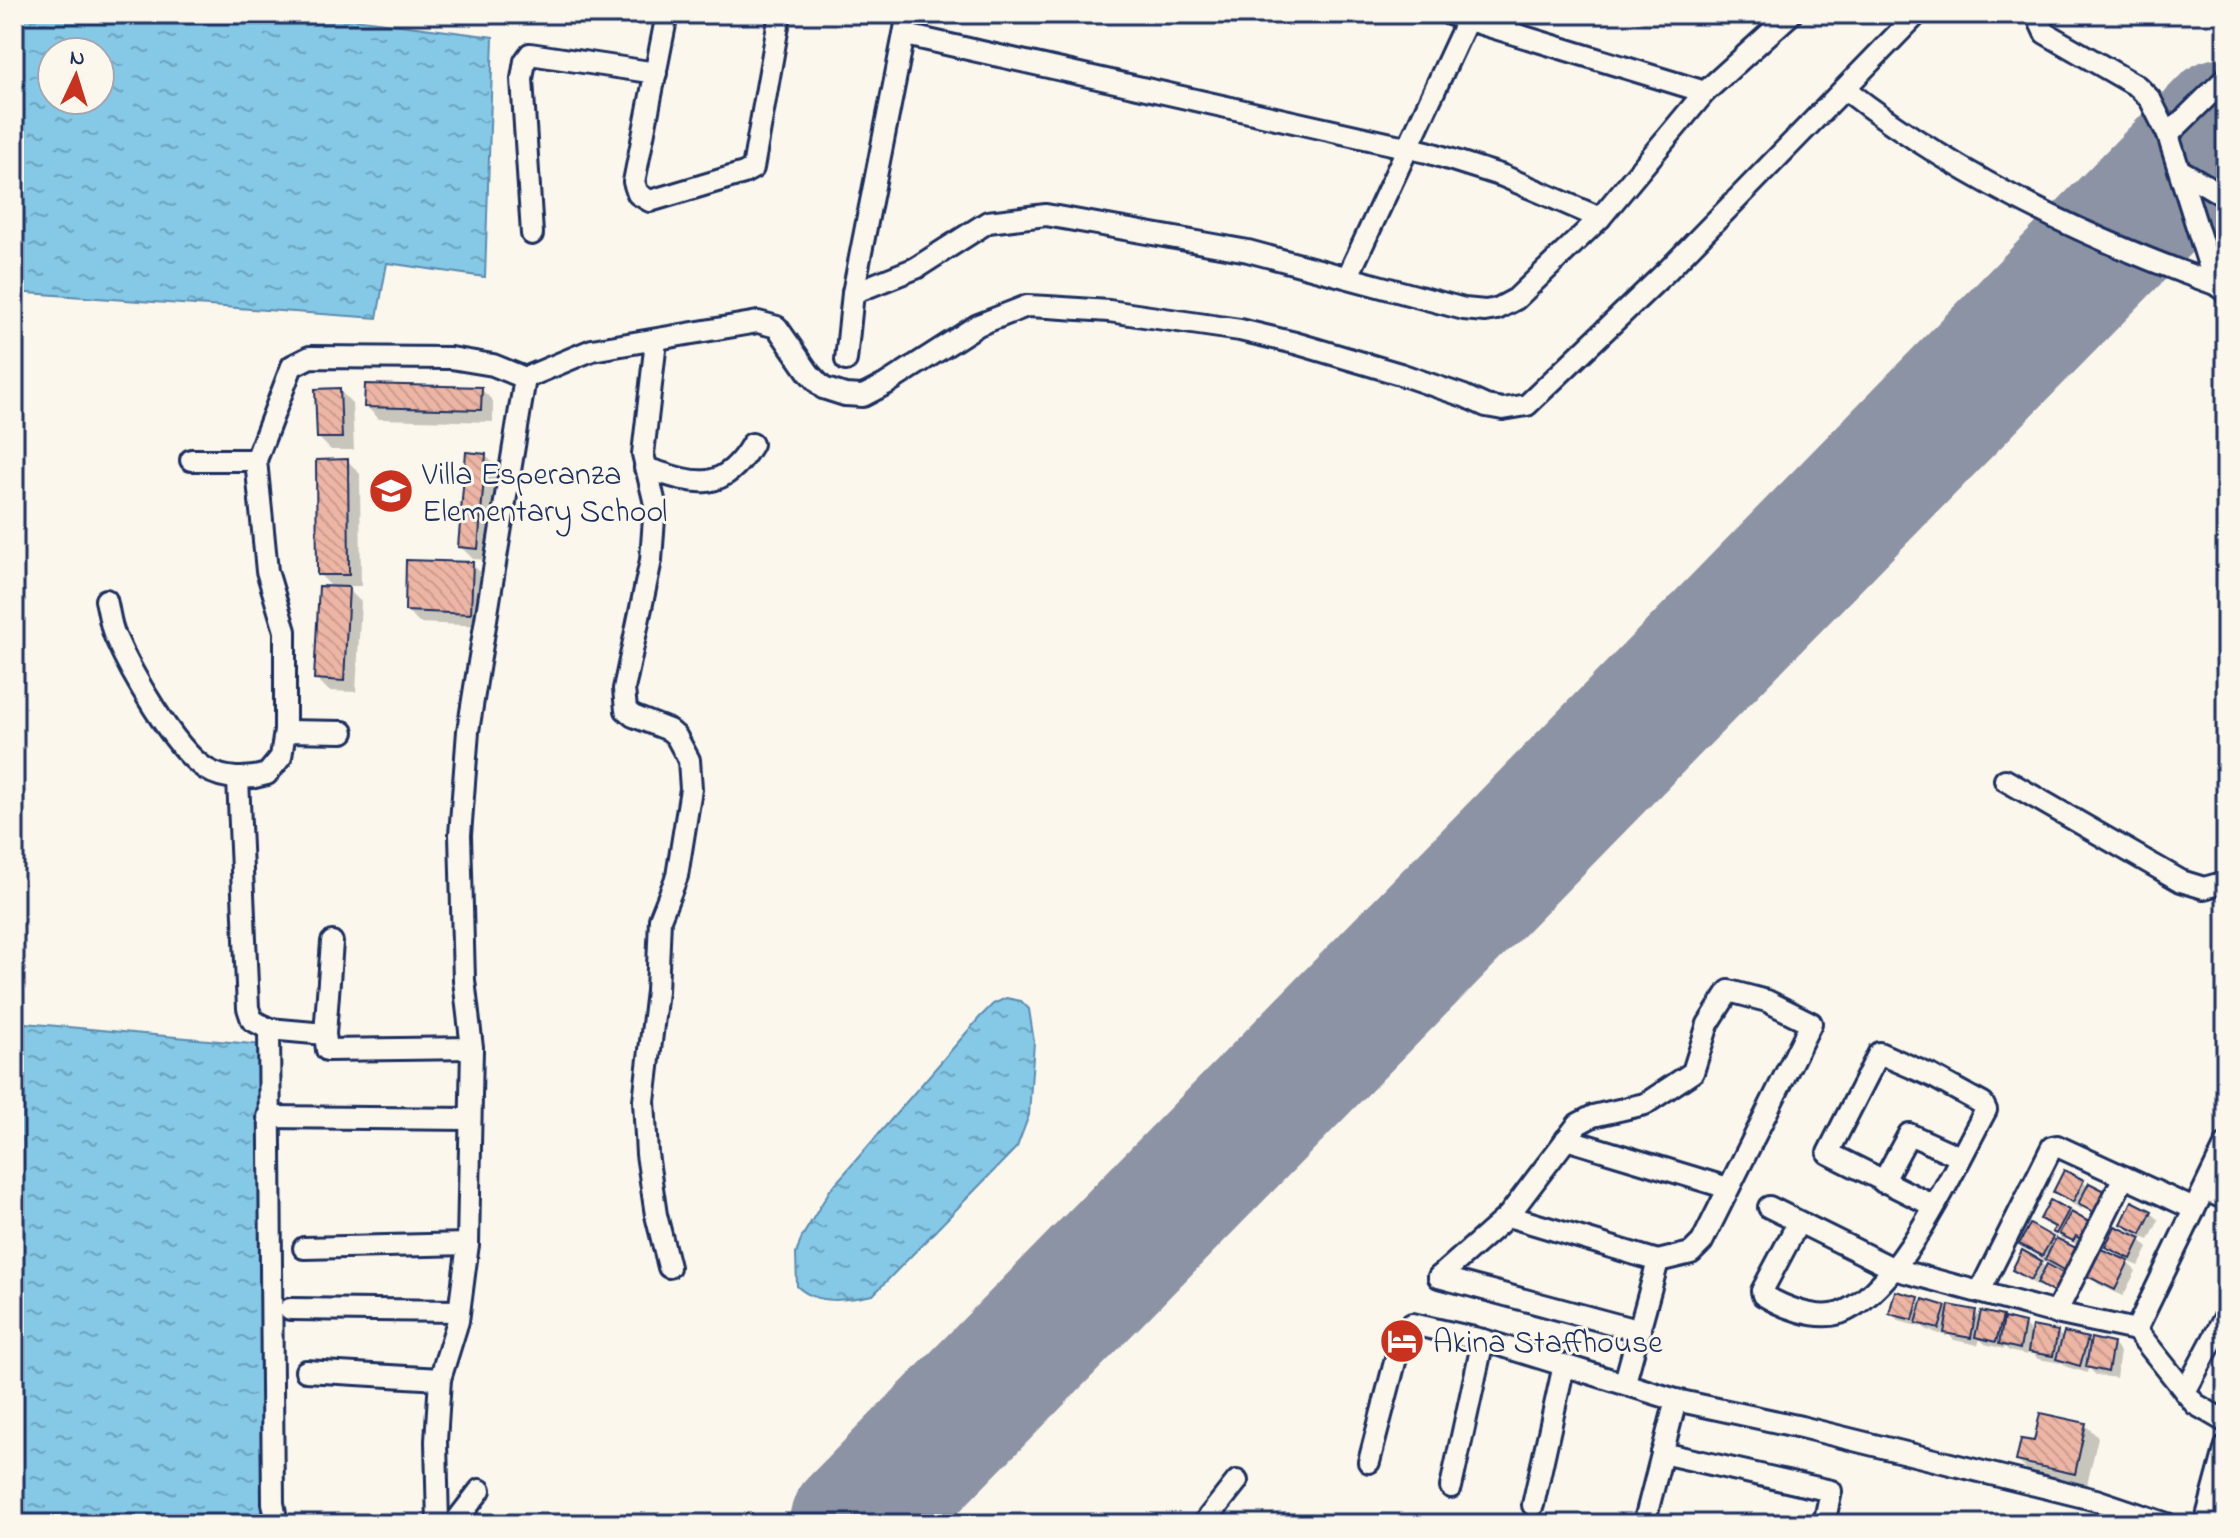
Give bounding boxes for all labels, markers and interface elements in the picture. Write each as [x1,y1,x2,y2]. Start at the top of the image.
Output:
north arrow [36,36,116,116]
text: N [69,43,86,76]
place label: Villa Esperanza Elementary School [421,453,667,537]
school or university icon: Villa Esperanza Elementary School [367,467,415,515]
hotel icon: Akina Staffhouse [1378,1317,1426,1365]
place label: Akina Staffhouse [1433,1321,1663,1368]

